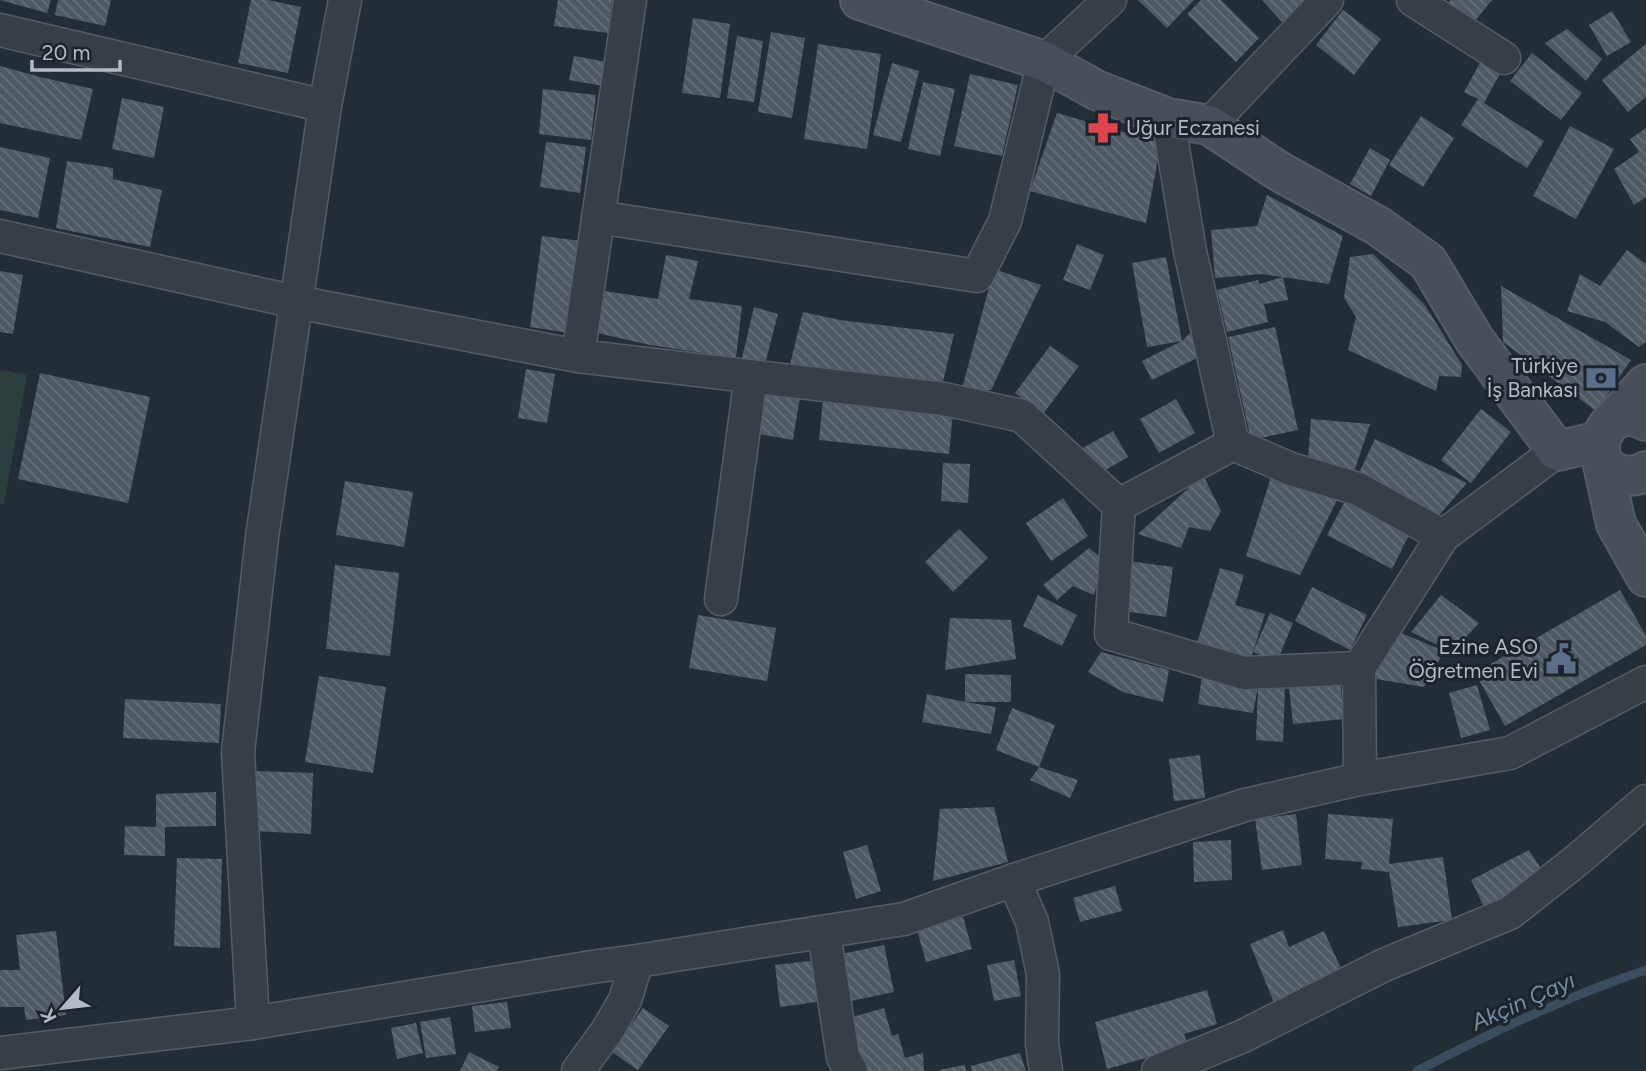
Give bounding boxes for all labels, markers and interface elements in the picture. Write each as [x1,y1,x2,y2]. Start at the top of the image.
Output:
scale bar [32,28,119,72]
text: 20 m [42,40,90,65]
pharmacy icon: Uğur Eczanesi [1086,111,1120,145]
place label: Uğur Eczanesi [1126,115,1260,140]
place label: Türkiye İş Bankası [1487,353,1578,402]
bank icon: Türkiye İş Bankası [1584,361,1618,395]
place label: Ezine ASO Öğretmen Evi [1408,634,1538,683]
public building icon: Ezine ASO Öğretmen Evi [1544,642,1578,676]
water label: Akçin Çayı [1466,966,1579,1037]
north arrow [28,973,98,1043]
text: K [35,1004,62,1027]

